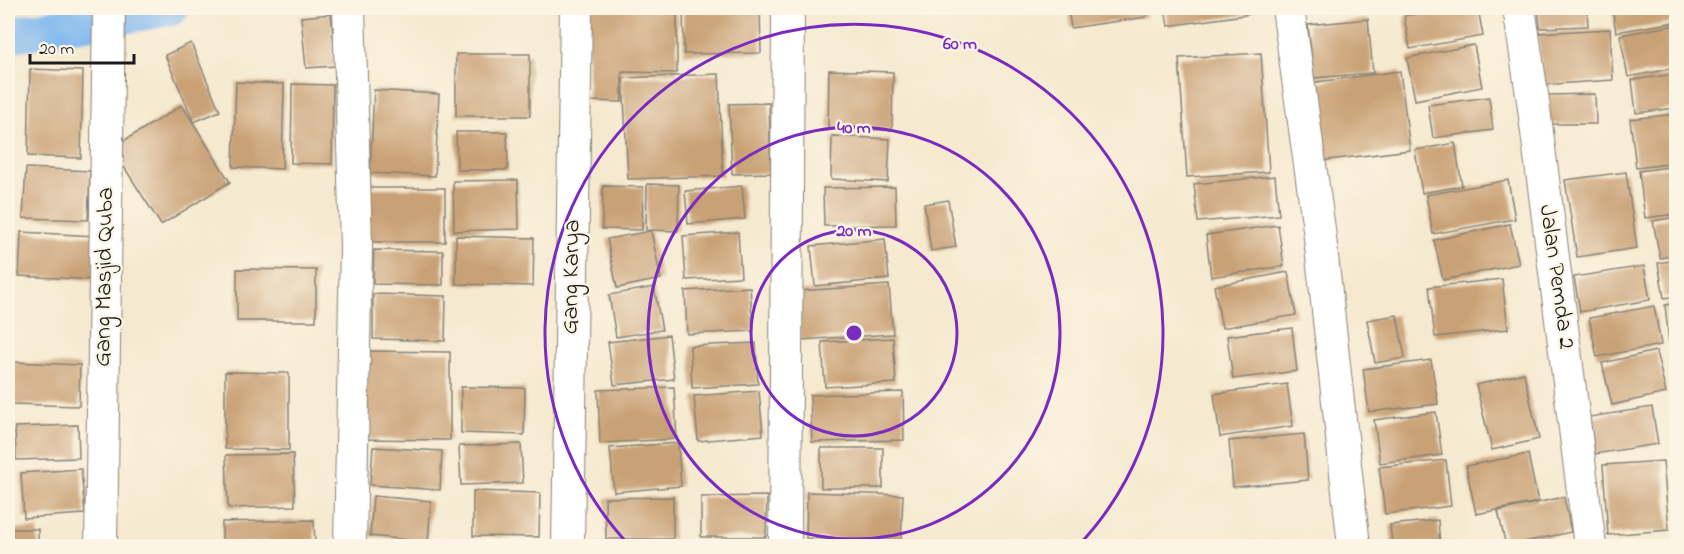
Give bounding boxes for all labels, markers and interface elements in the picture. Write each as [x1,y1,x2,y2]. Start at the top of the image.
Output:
scale bar [30,27,134,65]
text: 60 m [943,32,977,58]
text: 20 m [39,37,74,63]
text: 40 m [837,116,871,142]
street label: Gang Masjid Quba [86,187,124,367]
street label: Jalan Pemda 2 [1529,202,1583,352]
street label: Gang Karya [553,219,592,335]
text: 20 m [835,219,872,245]
centre of rings [844,323,864,343]

